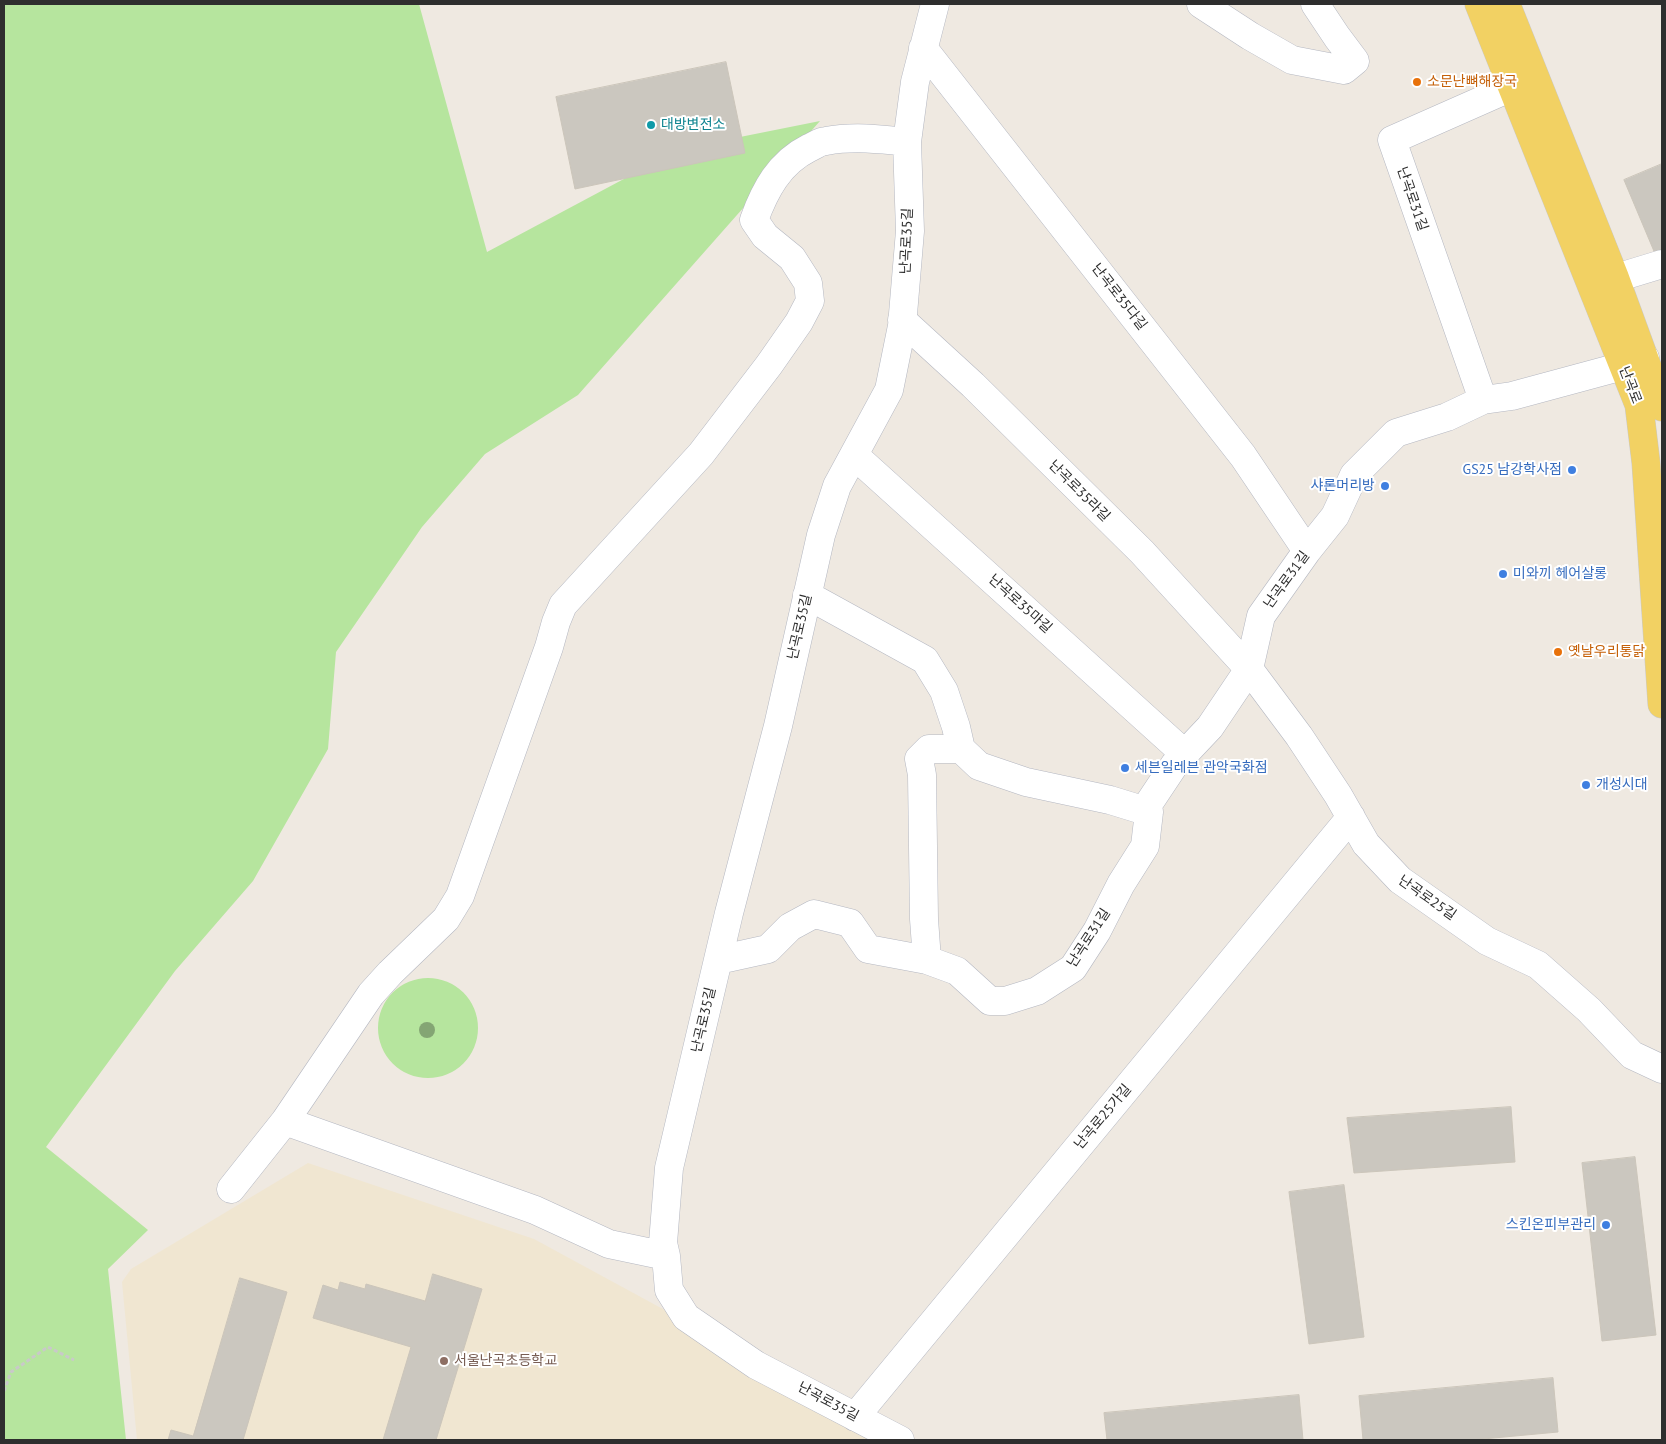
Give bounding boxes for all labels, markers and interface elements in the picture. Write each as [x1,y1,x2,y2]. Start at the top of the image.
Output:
place label: 소문난뼈해장국 [1427,74,1517,90]
marker: 소문난뼈해장국 [1411,76,1423,88]
place label: 대방변전소 [661,117,725,133]
marker: 대방변전소 [645,119,657,131]
street label: 난곡로31길 [1393,165,1431,233]
street label: 난곡로35길 [897,207,917,275]
street label: 난곡로35다길 [1088,260,1150,334]
street label: 난곡로 [1615,364,1645,406]
street label: 난곡로35라길 [1045,457,1113,525]
place label: GS25 남강학사점 [1463,462,1562,478]
marker: GS25 남강학사점 [1566,464,1578,476]
place label: 샤론머리방 [1311,478,1375,494]
marker: 샤론머리방 [1379,480,1391,492]
street label: 난곡로31길 [1261,548,1313,612]
place label: 미와끼 헤어살롱 [1513,566,1607,582]
marker: 미와끼 헤어살롱 [1497,568,1509,580]
street label: 난곡로35마길 [985,571,1055,637]
street label: 난곡로35길 [784,593,816,661]
place label: 옛날우리통닭 [1568,644,1645,660]
marker: 옛날우리통닭 [1552,646,1564,658]
place label: 세븐일레븐 관악국화점 [1135,760,1268,776]
marker: 세븐일레븐 관악국화점 [1119,762,1131,774]
place label: 개성시대 [1596,777,1648,793]
marker: 개성시대 [1580,779,1592,791]
street label: 난곡로25길 [1395,872,1459,924]
street label: 난곡로31길 [1064,905,1114,971]
street label: 난곡로35길 [688,986,720,1054]
street label: 난곡로25가길 [1071,1081,1135,1153]
place label: 스킨온피부관리 [1506,1217,1596,1233]
marker: 스킨온피부관리 [1600,1219,1612,1231]
place label: 서울난곡초등학교 [454,1353,557,1369]
marker: 서울난곡초등학교 [438,1355,450,1367]
street label: 난곡로35길 [795,1379,861,1425]

